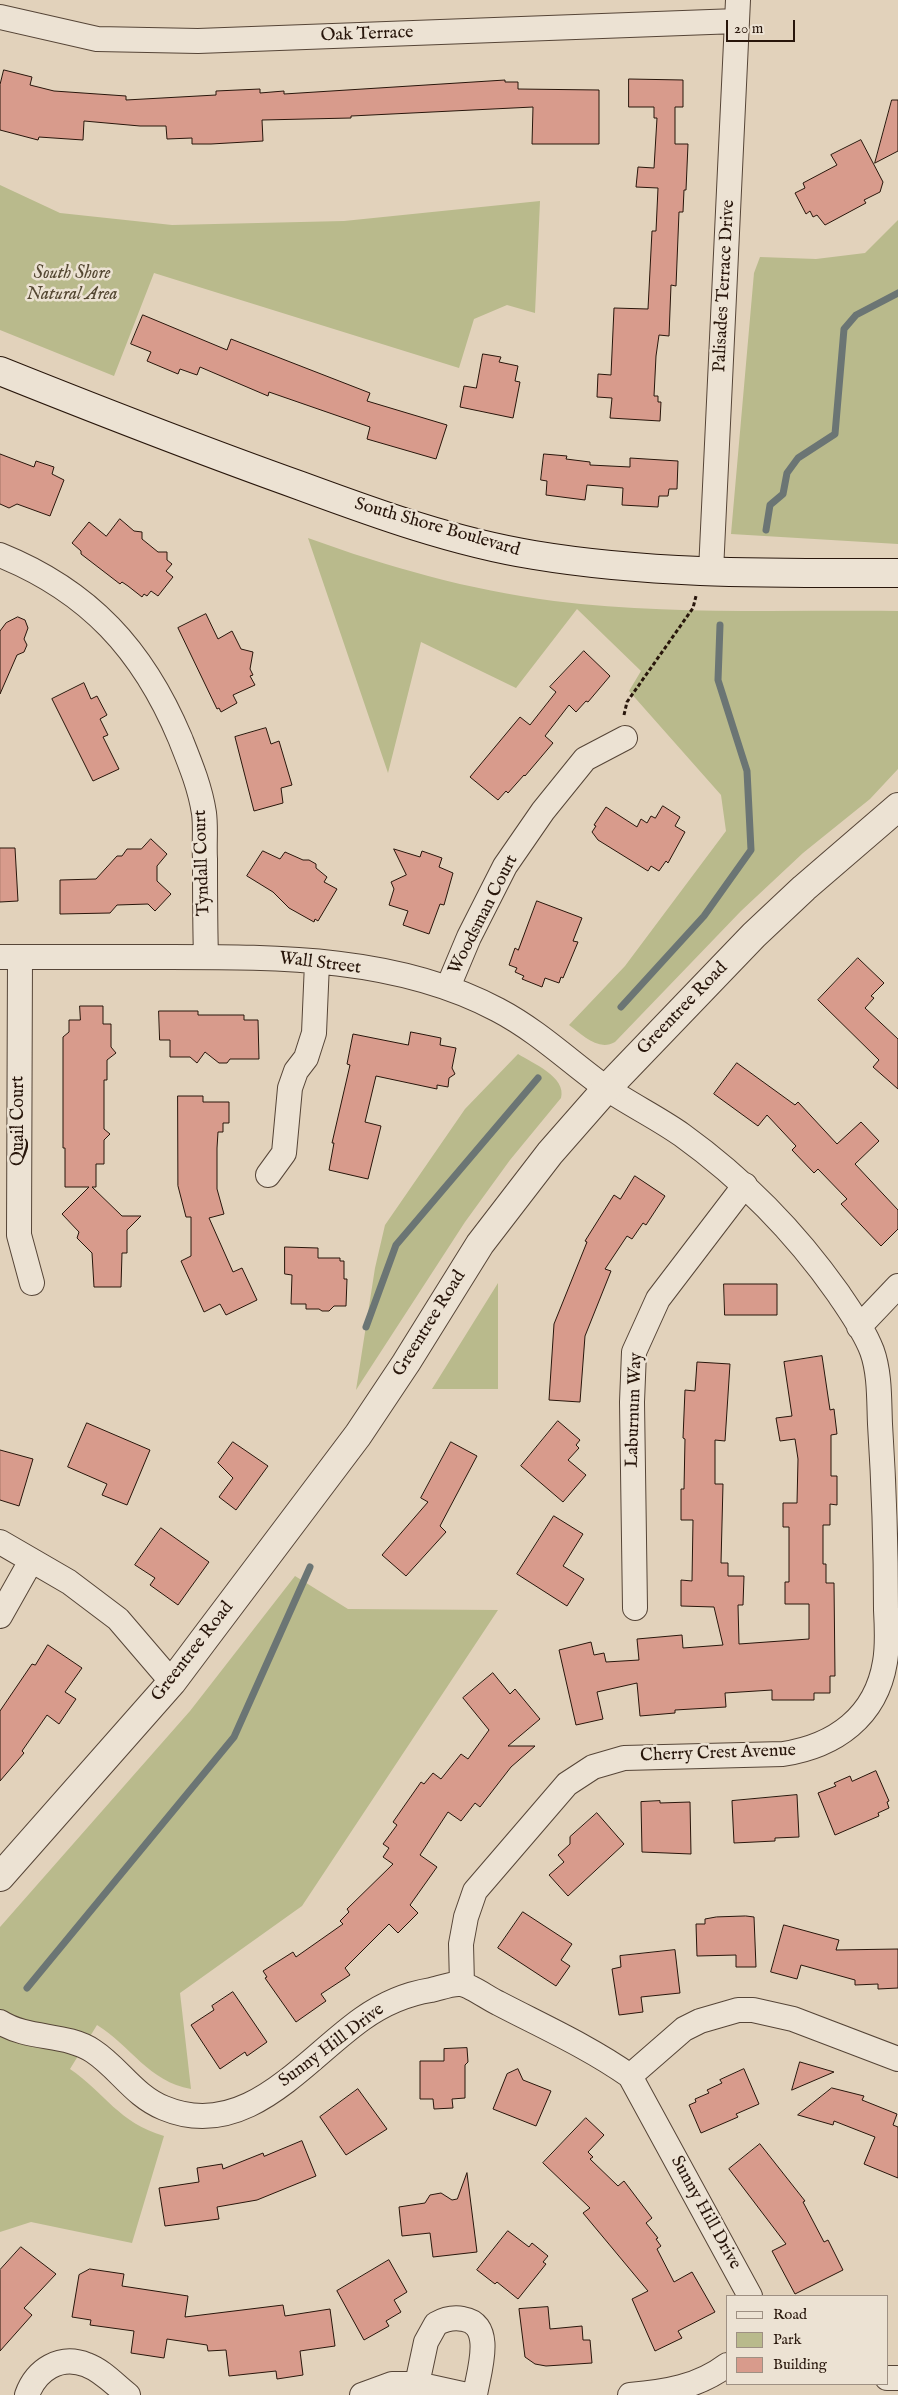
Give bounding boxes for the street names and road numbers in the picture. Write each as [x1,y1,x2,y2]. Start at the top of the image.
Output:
street label: Oak Terrace [320,23,414,47]
street label: Palisades Terrace Drive [710,199,740,373]
street label: South Shore Boulevard [352,494,522,562]
street label: Tyndall Court [190,809,216,917]
street label: Woodsman Court [445,852,523,978]
street label: Wall Street [278,948,362,980]
street label: Greentree Road [633,958,733,1060]
street label: Quail Court [8,1076,30,1166]
street label: Greentree Road [389,1267,471,1381]
street label: Laburnum Way [622,1352,648,1468]
street label: Greentree Road [147,1598,239,1706]
street label: Cherry Crest Avenue [640,1740,796,1768]
street label: Sunny Hill Drive [275,1999,389,2093]
street label: Sunny Hill Drive [665,2152,745,2274]

